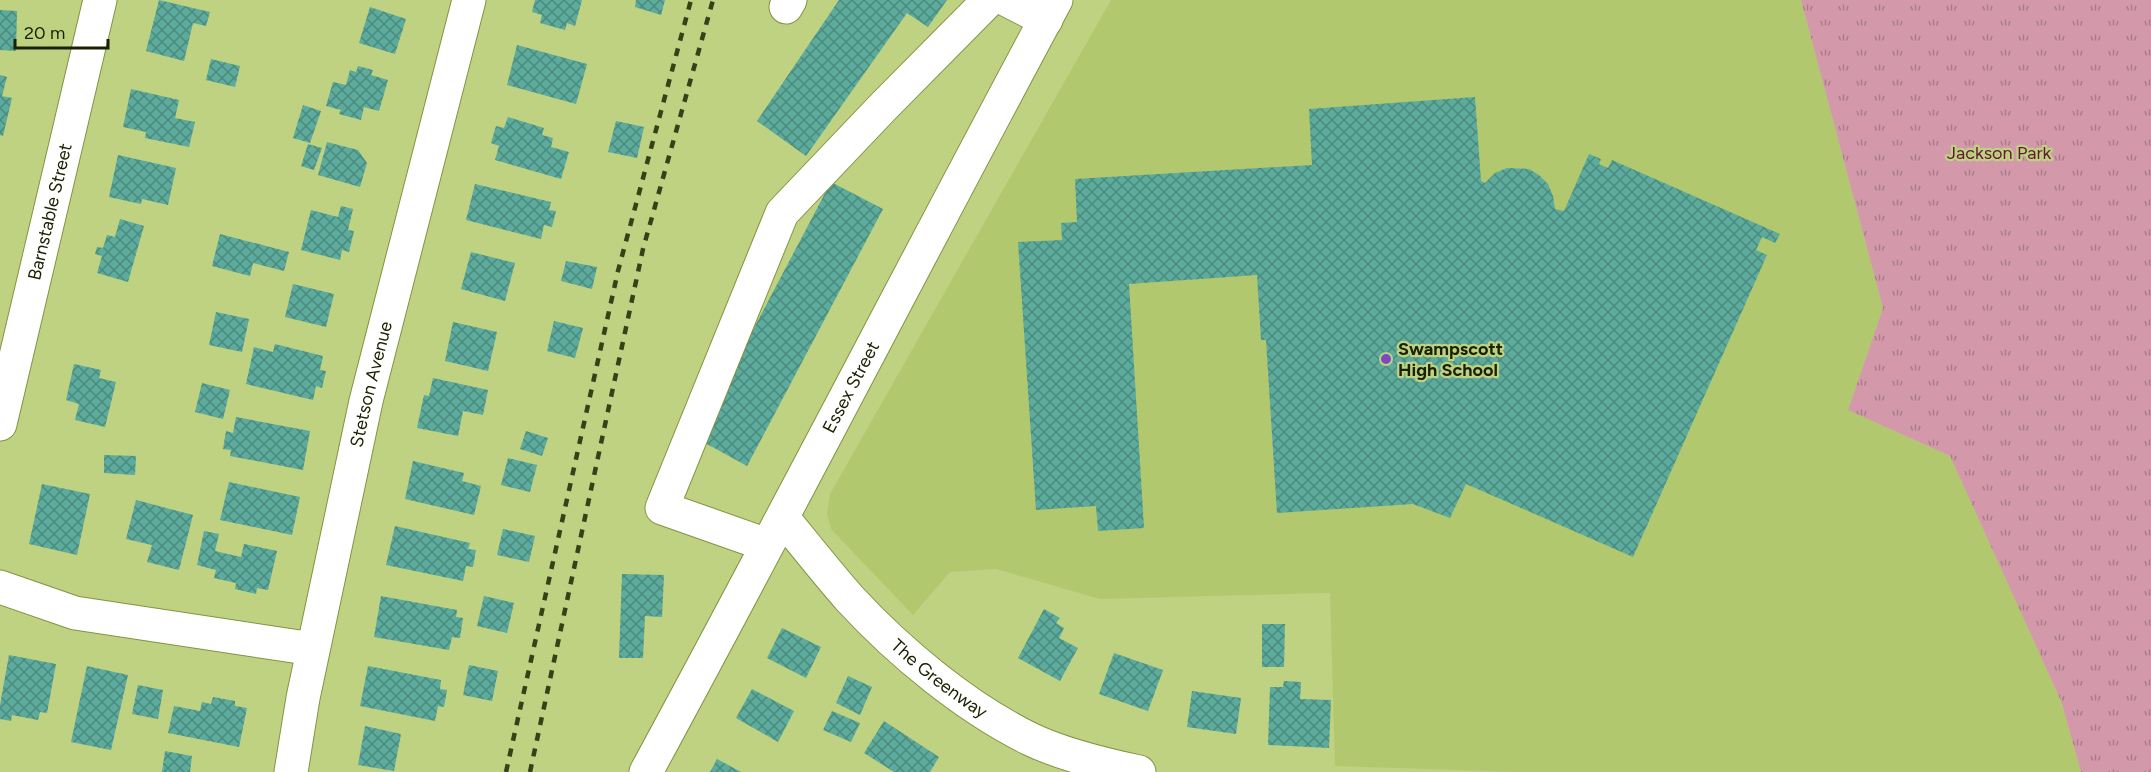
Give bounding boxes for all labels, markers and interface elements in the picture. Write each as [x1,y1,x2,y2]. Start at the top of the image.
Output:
scale bar [15,12,108,50]
text: 20 m [24,22,65,44]
street label: Barnstable Street [23,141,77,282]
park label: Jackson Park [1947,142,2051,164]
street label: Stetson Avenue [346,319,397,449]
street label: Essex Street [818,337,884,437]
place label: Swampscott High School [1398,338,1503,381]
marker: Swampscott High School [1379,352,1393,366]
street label: The Greenway [886,634,992,723]

